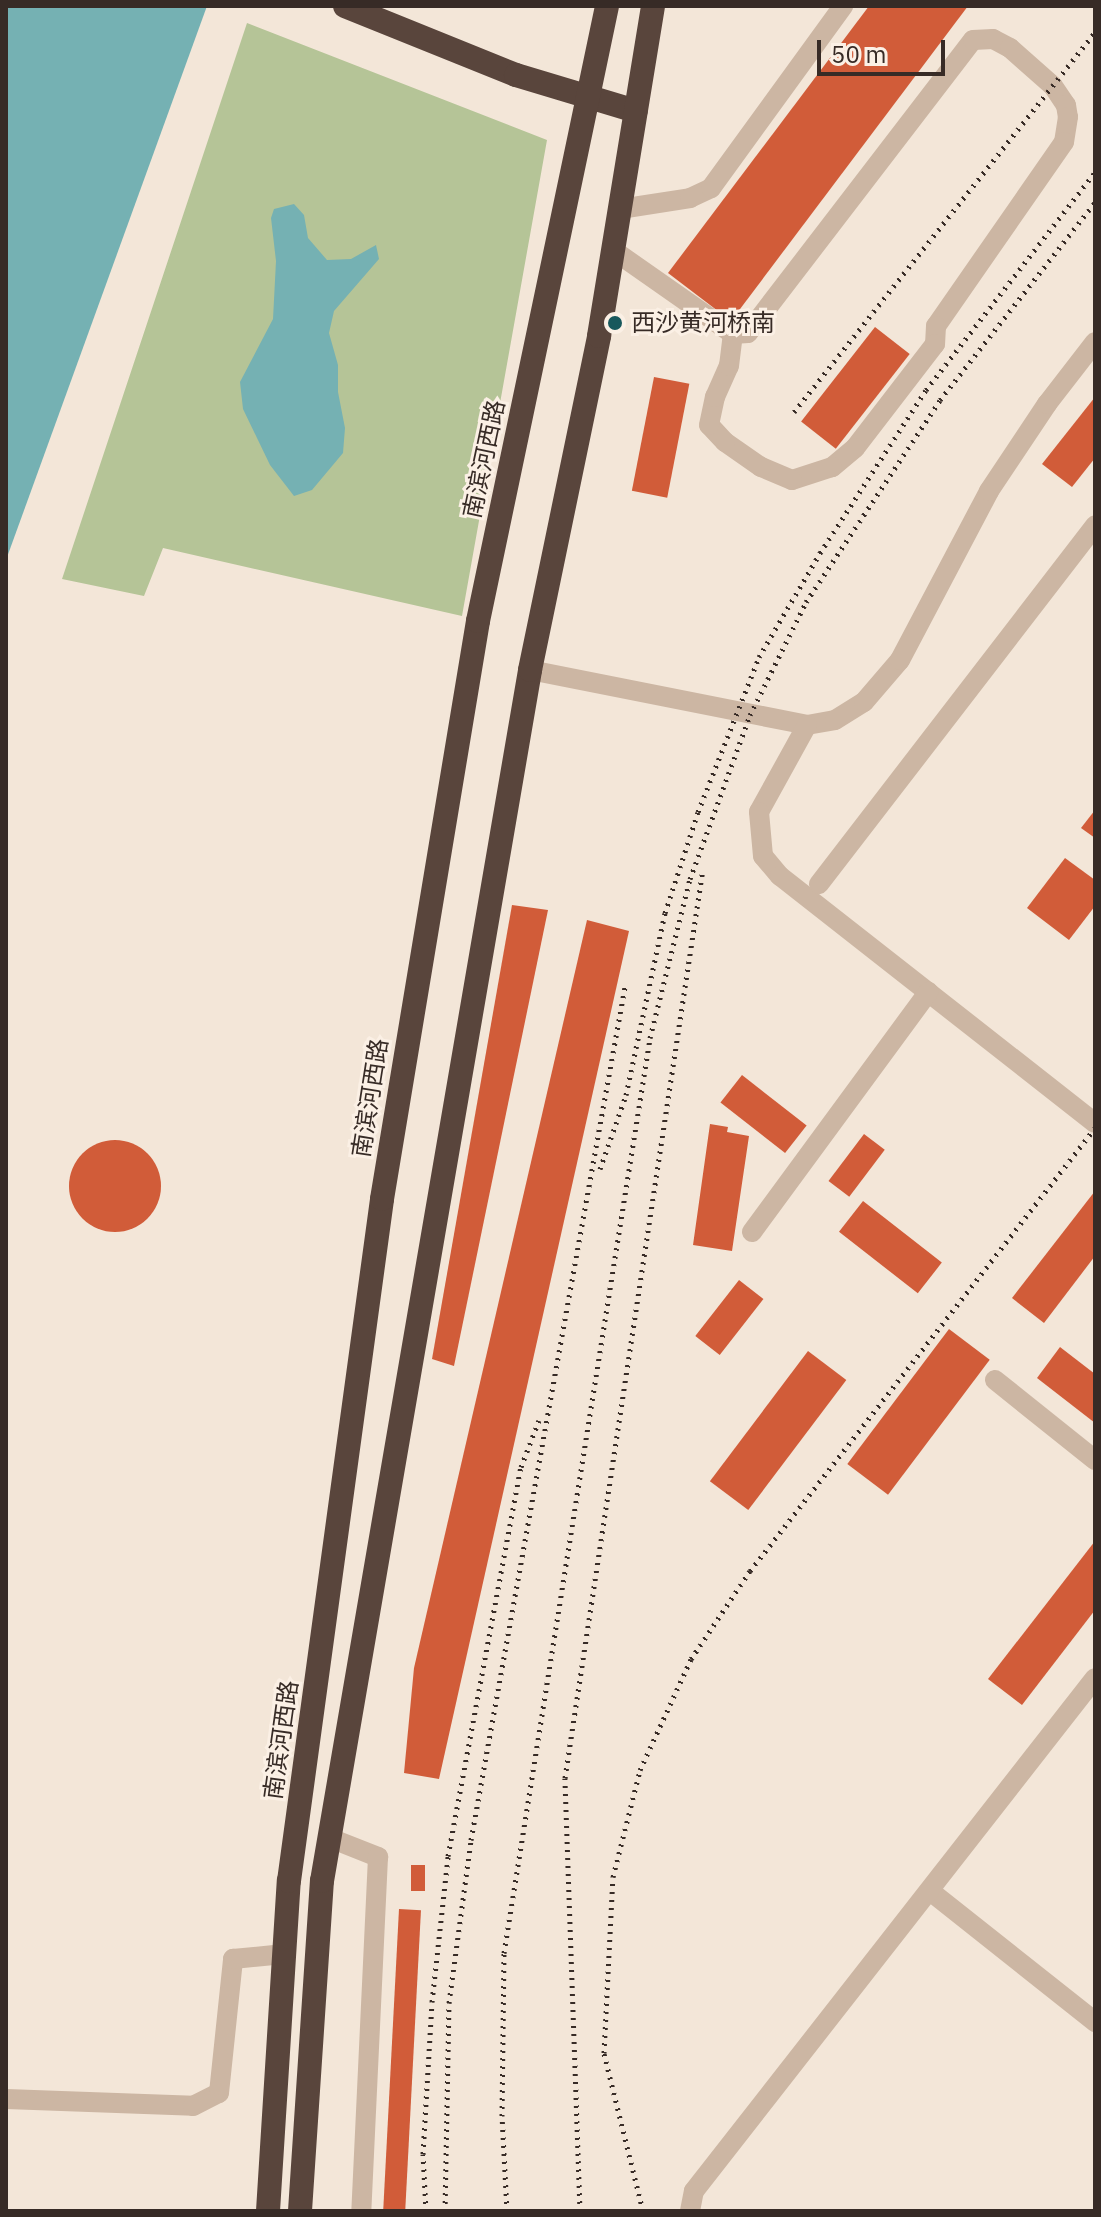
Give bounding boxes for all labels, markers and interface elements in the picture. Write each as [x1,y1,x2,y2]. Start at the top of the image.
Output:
scale bar [821,24,949,74]
text: 50 m [831,38,886,70]
place label: 西沙黄河桥南 [631,309,775,337]
marker: 西沙黄河桥南 [606,314,624,332]
street label: 南滨河西路 [457,397,511,521]
street label: 南滨河西路 [346,1036,394,1160]
street label: 南滨河西路 [258,1679,304,1801]

